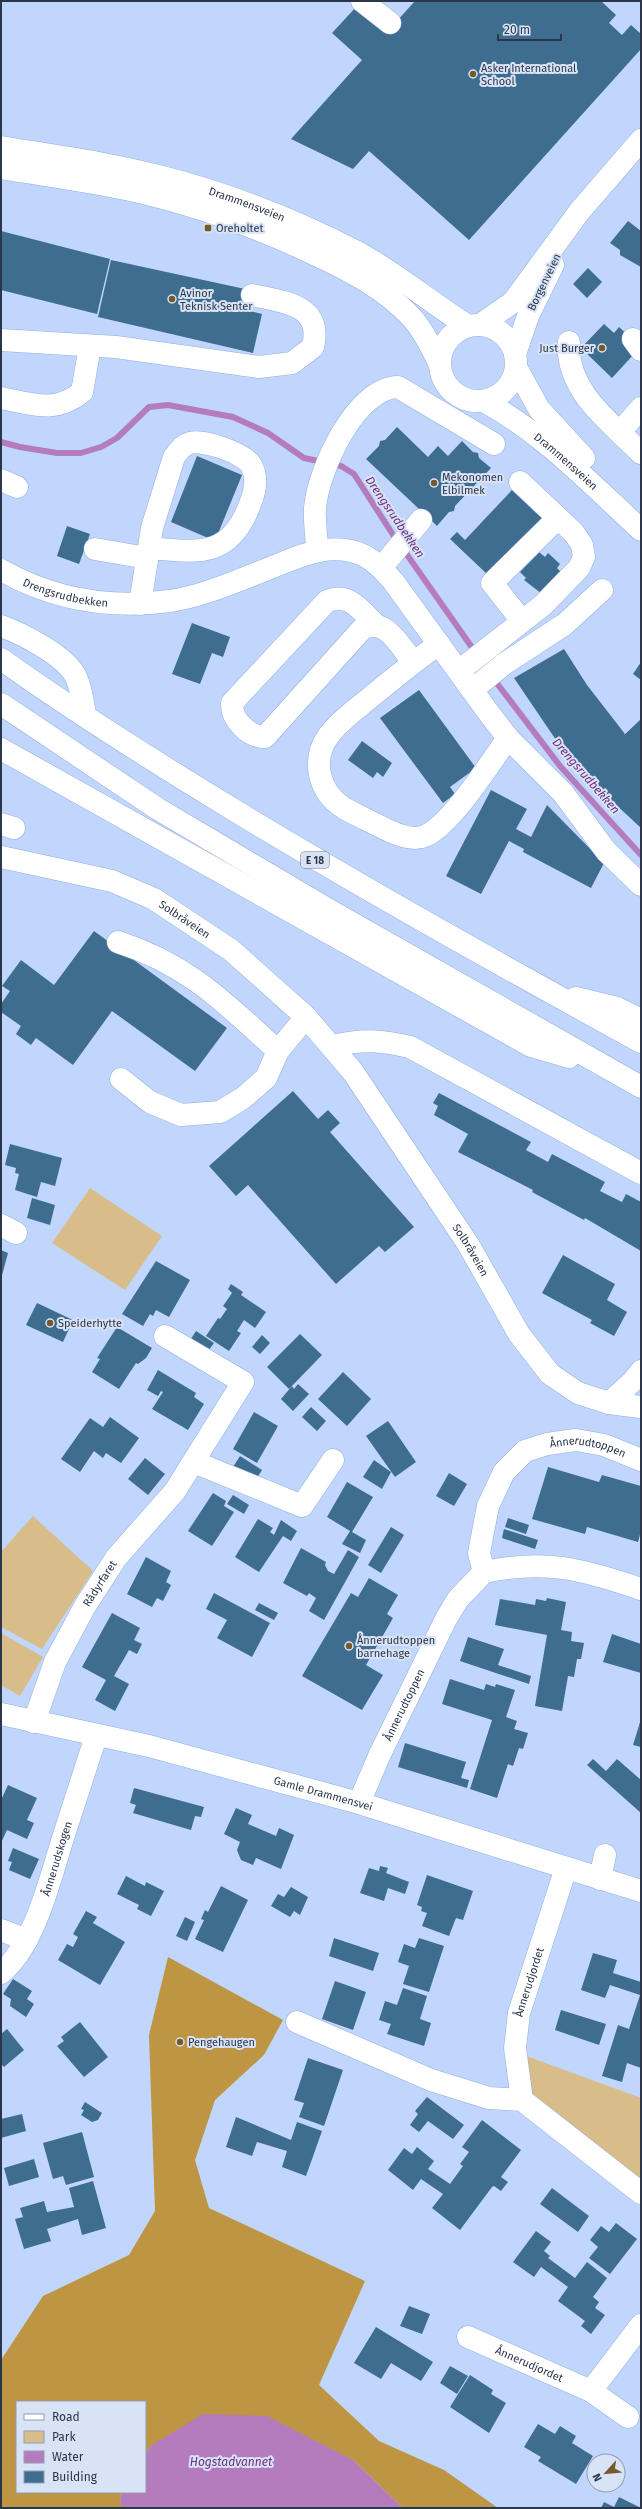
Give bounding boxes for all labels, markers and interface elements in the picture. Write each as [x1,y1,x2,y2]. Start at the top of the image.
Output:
scale bar [498,16,561,42]
text: 20 m [504,23,530,37]
place label: Asker International School [481,62,576,88]
marker: Asker International School [468,69,478,79]
street label: Drammensveien [207,185,287,225]
place label: Oreholtet [216,222,263,235]
marker: Oreholtet [203,223,213,233]
street label: Borgenveien [525,252,564,313]
place label: Avinor Teknisk Senter [180,287,253,313]
marker: Avinor Teknisk Senter [167,294,177,304]
place label: Just Burger [539,342,595,355]
marker: Just Burger [597,343,607,353]
street label: Drammensveien [531,430,600,493]
place label: Mekonomen Elbilmek [442,471,503,497]
water label: Drengsrudbekken [363,474,428,561]
marker: Mekonomen Elbilmek [429,478,439,488]
street label: Drengsrudbekken [21,576,109,610]
water label: Drengsrudbekken [549,735,623,817]
road number: E 18 [301,852,329,868]
street label: Solbråveien [156,898,212,941]
street label: Solbråveien [449,1222,491,1279]
place label: Speiderhytte [58,1317,122,1330]
marker: Speiderhytte [45,1318,55,1328]
street label: Ånnerudtoppen [549,1434,628,1460]
street label: Rådyrfaret [80,1558,120,1609]
place label: Ånnerudtoppen barnehage [357,1633,435,1660]
marker: Ånnerudtoppen barnehage [344,1641,354,1651]
street label: Ånnerudtoppen [381,1667,427,1743]
street label: Gamle Drammensvei [272,1774,374,1814]
street label: Ånnerudskogen [39,1820,75,1898]
street label: Ånnerudjordet [512,1946,547,2018]
place label: Pengehaugen [188,2036,255,2049]
marker: Pengehaugen [175,2037,185,2047]
street label: Ånnerudjordet [493,2343,565,2385]
legend [16,2401,146,2493]
text: Road [52,2410,80,2424]
text: Park [52,2430,76,2444]
text: Water [52,2450,84,2464]
north arrow [586,2453,626,2493]
water label: Hogstadvannet [190,2455,273,2469]
text: Building [52,2470,98,2484]
text: N [590,2471,605,2484]

